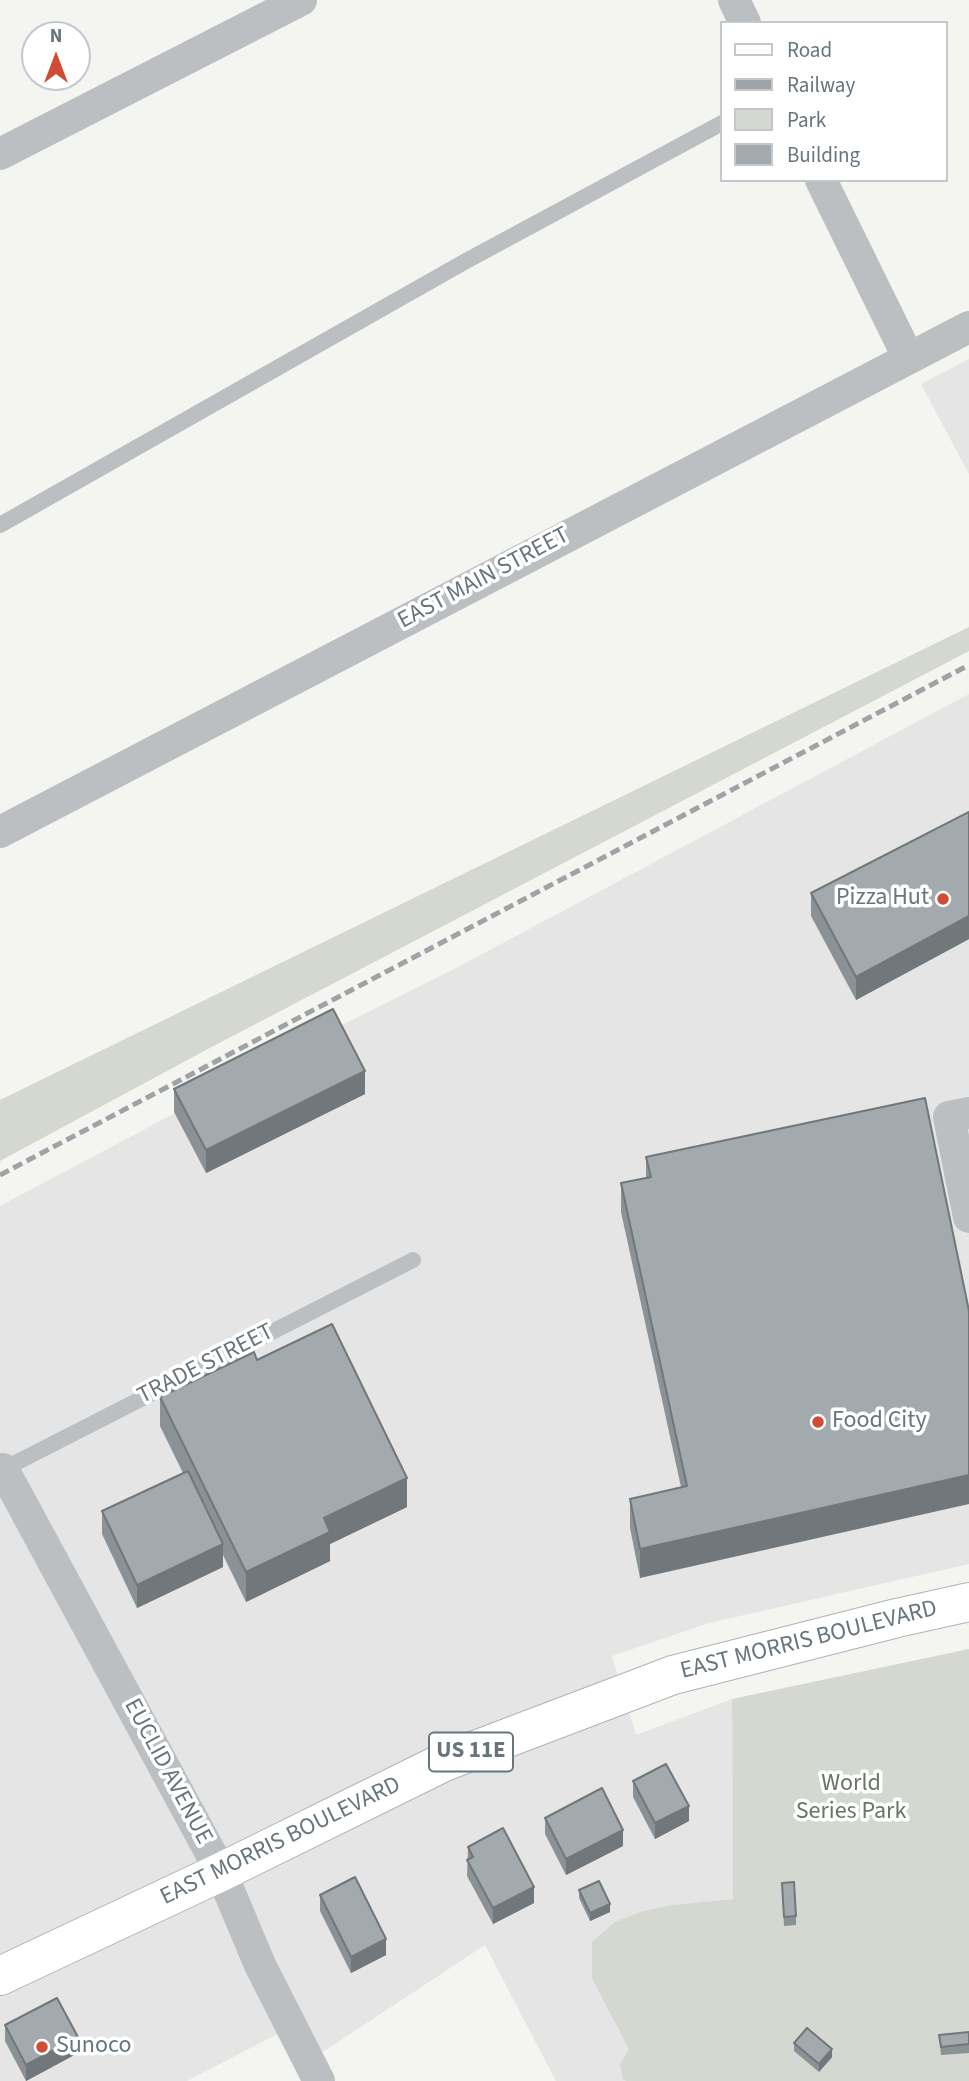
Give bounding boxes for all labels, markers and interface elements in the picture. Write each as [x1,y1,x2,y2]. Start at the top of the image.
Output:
north arrow [21,21,91,91]
legend [720,21,948,182]
text: N [50,23,62,50]
text: Road [787,35,832,65]
text: Railway [787,70,855,100]
text: Park [787,105,826,135]
text: Building [787,140,860,170]
street label: EAST MAIN STREET [393,522,575,636]
place label: Pizza Hut [836,885,929,913]
marker: Pizza Hut [935,891,951,907]
street label: TRADE STREET [133,1318,279,1412]
place label: Food City [832,1408,927,1436]
marker: Food City [810,1414,826,1430]
street label: EAST MORRIS BOULEVARD [678,1595,940,1687]
street label: EUCLID AVENUE [117,1694,217,1850]
road number: US 11E [429,1732,513,1772]
street label: EAST MORRIS BOULEVARD [156,1771,406,1913]
park label: World Series Park [796,1771,906,1827]
place label: Sunoco [56,2033,131,2061]
marker: Sunoco [34,2039,50,2055]

